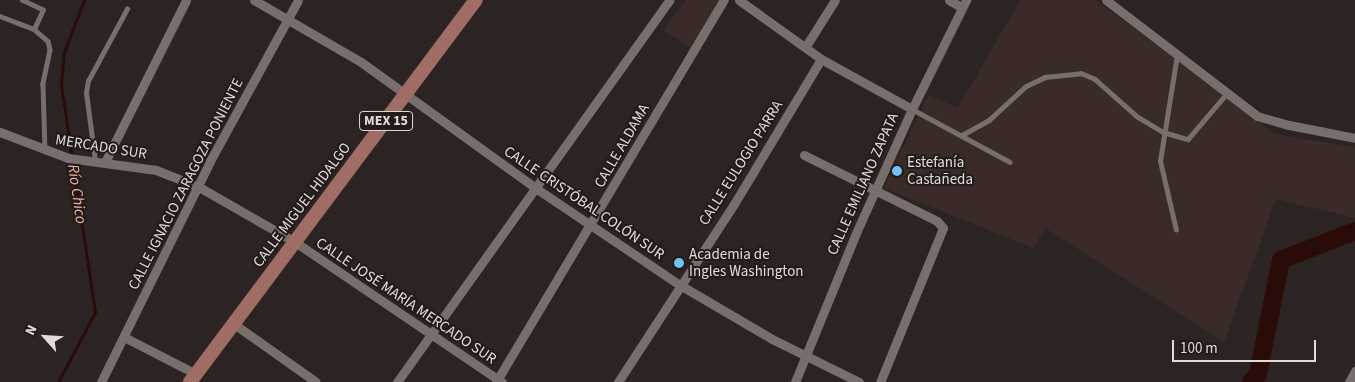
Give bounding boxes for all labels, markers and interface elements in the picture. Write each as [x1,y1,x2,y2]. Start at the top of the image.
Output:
street label: CALLE IGNACIO ZARAGOZA PONIENTE [125,75,247,293]
street label: CALLE EULOGIO PARRA [695,97,787,229]
street label: CALLE ALDAMA [591,101,653,191]
road number: MEX 15 [358,110,414,132]
street label: CALLE EMILIANO ZAPATA [823,110,903,258]
street label: MERCADO SUR [54,131,148,163]
street label: CALLE MIGUEL HIDALGO [249,139,355,271]
street label: CALLE CRISTÓBAL COLÓN SUR [500,142,668,264]
place label: Estefanía Castañeda [907,153,973,188]
water label: Río Chico [63,163,91,225]
marker: Estefanía Castañeda [891,165,903,177]
street label: CALLE JOSÉ MARÍA MERCADO SUR [313,234,499,368]
place label: Academia de Ingles Washington [689,245,803,280]
marker: Academia de Ingles Washington [673,257,685,269]
north arrow [20,312,70,362]
text: N [20,322,43,339]
scale bar [1175,330,1319,362]
text: 100 m [1180,338,1218,359]

